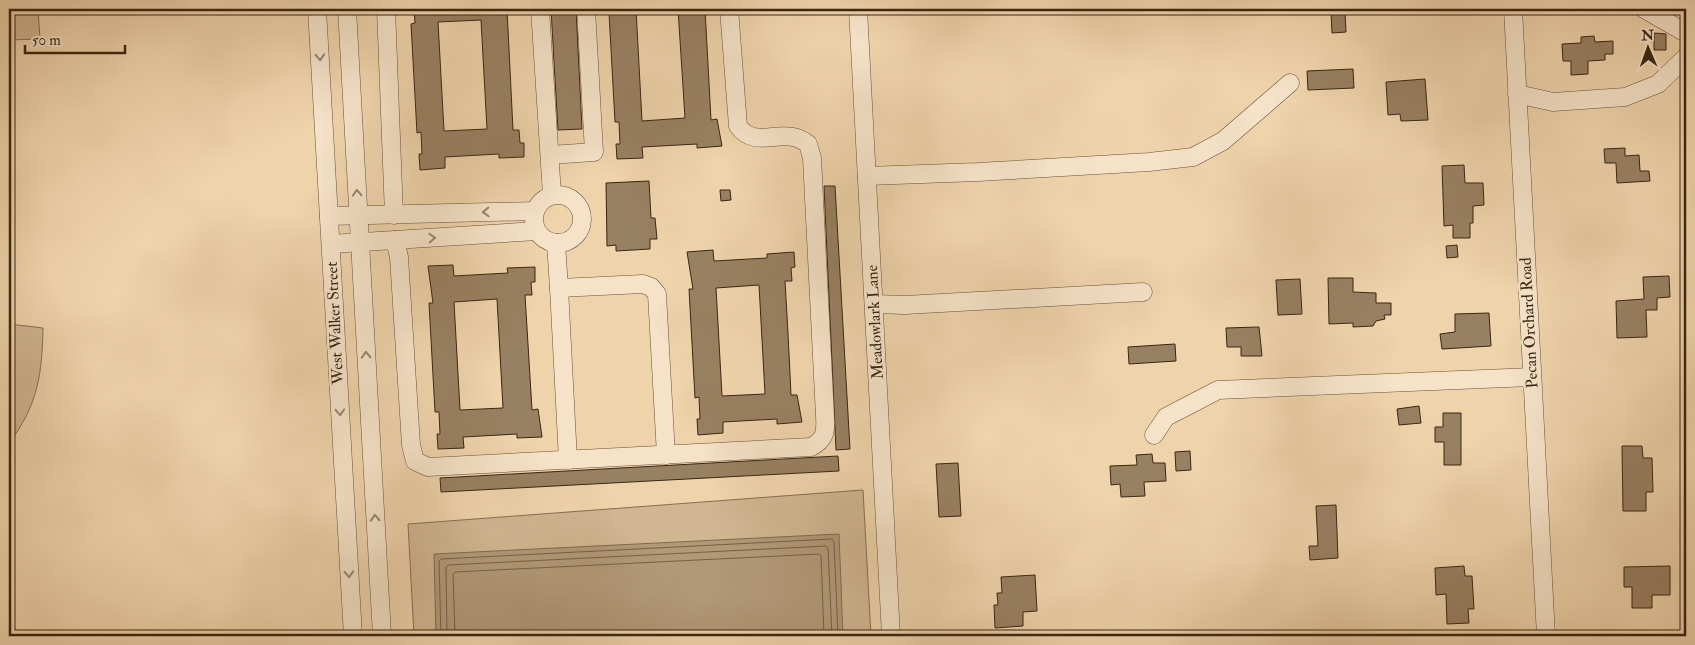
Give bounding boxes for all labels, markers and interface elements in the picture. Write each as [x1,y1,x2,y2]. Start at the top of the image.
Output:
scale bar [25,22,125,54]
north arrow [1622,22,1672,72]
text: N [1640,27,1655,44]
text: 50 m [32,31,61,50]
one-way arrow [315,54,326,62]
one-way arrow [352,189,363,197]
one-way arrow [482,207,490,218]
one-way arrow [428,232,436,243]
street label: Pecan Orchard Road [1516,257,1542,389]
street label: West Walker Street [322,261,348,386]
street label: Meadowlark Lane [862,264,888,380]
one-way arrow [361,351,372,359]
one-way arrow [335,408,345,416]
one-way arrow [370,513,381,521]
one-way arrow [344,570,355,578]

